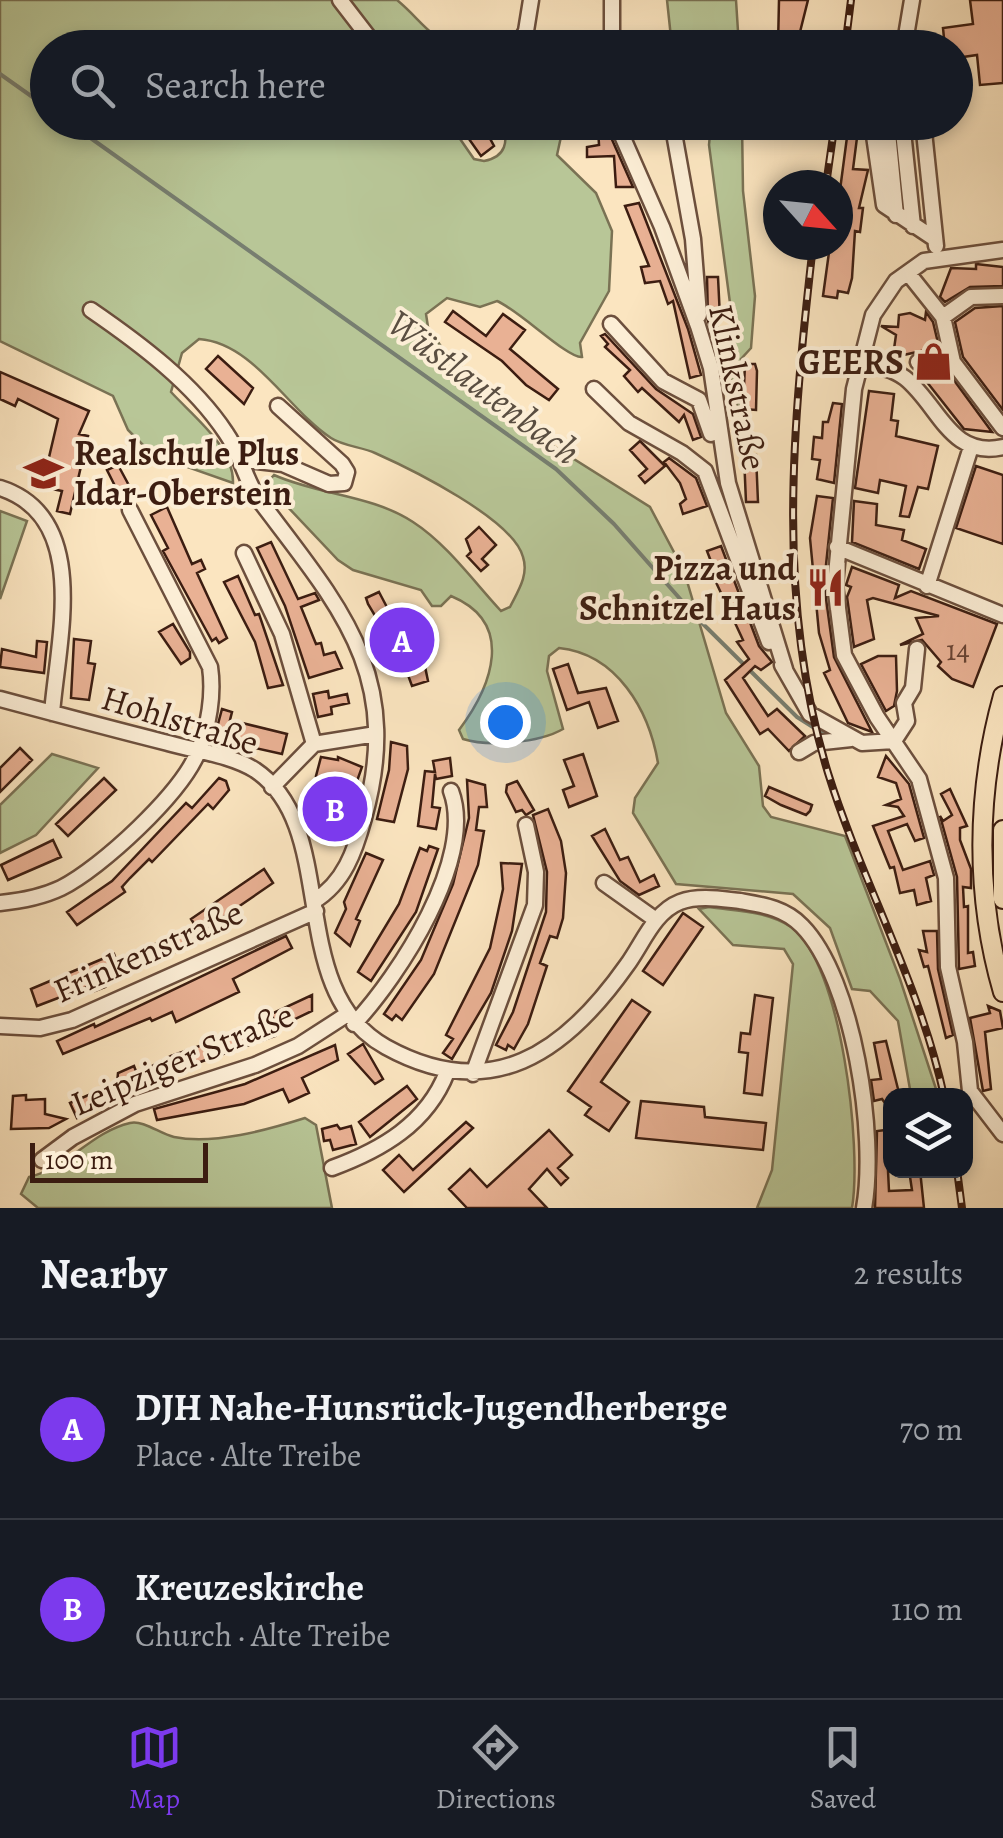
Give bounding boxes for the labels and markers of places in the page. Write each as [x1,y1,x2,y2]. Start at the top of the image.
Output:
place label: GEERS [798,338,904,386]
shop icon: GEERS [913,341,955,383]
place label: Realschule Plus Idar-Oberstein [74,429,299,517]
school or university icon: Realschule Plus Idar-Oberstein [23,452,65,494]
place label: Pizza und Schnitzel Haus [579,544,796,632]
restaurant icon: Pizza und Schnitzel Haus [805,567,847,609]
pin: A [370,602,434,678]
pin: B [302,772,368,846]

